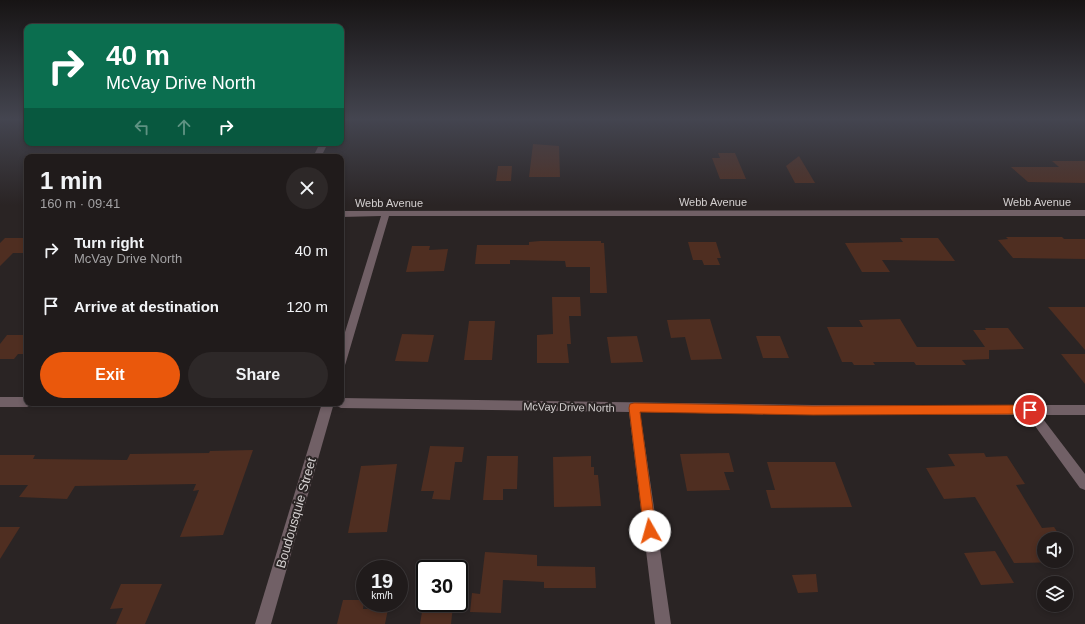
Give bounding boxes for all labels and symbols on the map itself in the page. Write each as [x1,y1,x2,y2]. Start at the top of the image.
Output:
street label: Webb Avenue [679,196,747,208]
street label: Webb Avenue [1003,196,1071,208]
street label: Webb Avenue [355,197,423,209]
pin [1013,393,1047,427]
street label: McVay Drive North [523,400,615,414]
street label: Boudousquie Street [273,456,319,570]
position arrow [629,510,671,552]
speed limit sign: 30 [416,560,468,612]

